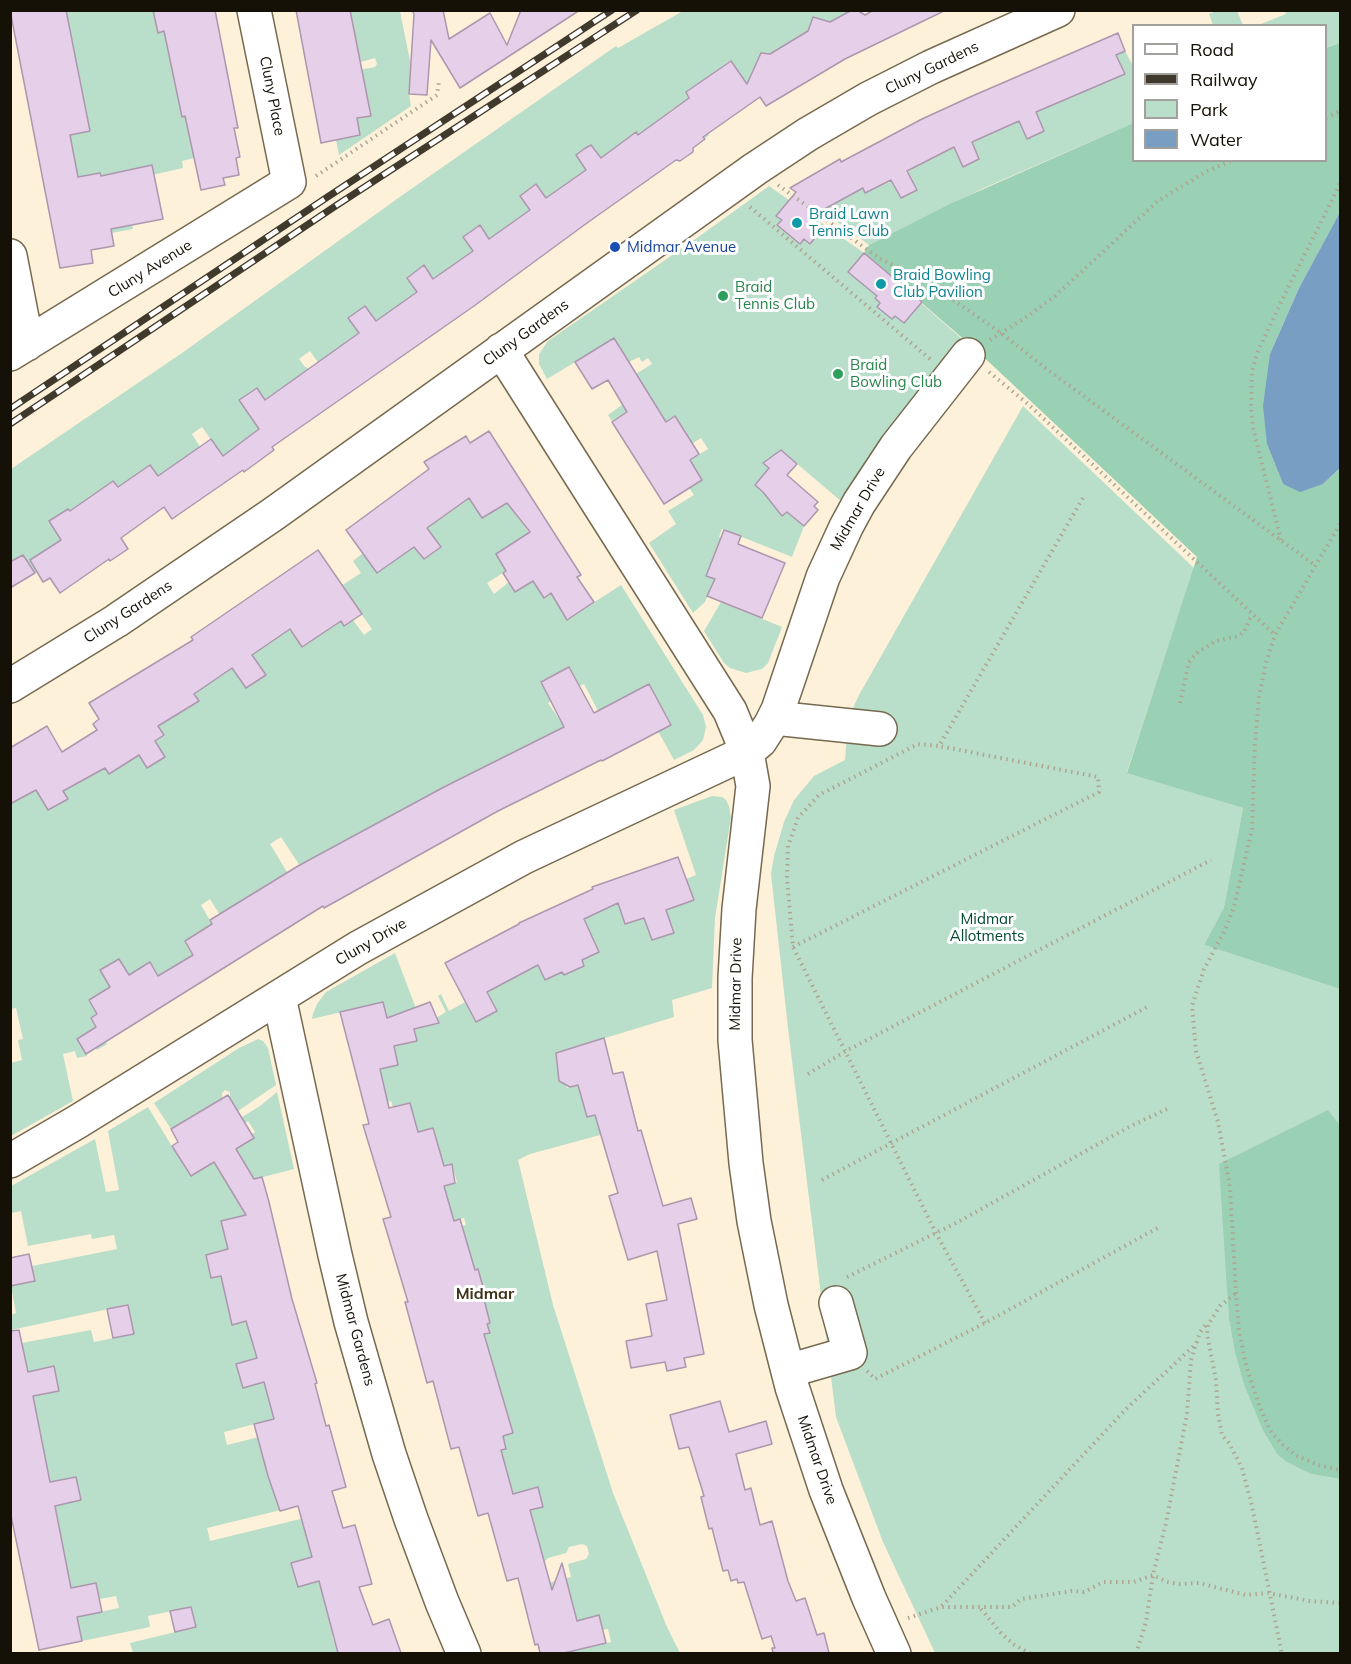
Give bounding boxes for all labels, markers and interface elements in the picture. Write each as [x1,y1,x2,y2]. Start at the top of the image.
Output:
legend [1132,24,1327,162]
street label: Cluny Gardens [882,38,982,98]
text: Road [1190,38,1234,61]
street label: Cluny Place [255,55,289,137]
text: Railway [1190,68,1258,91]
text: Park [1190,98,1228,121]
text: Water [1190,128,1242,151]
place label: Braid Lawn Tennis Club [809,205,889,240]
marker: Braid Lawn Tennis Club [790,216,804,230]
street label: Cluny Avenue [105,236,195,302]
place label: Midmar Avenue [627,238,736,256]
marker: Midmar Avenue [608,240,622,254]
place label: Braid Bowling Club Pavilion [893,266,991,301]
marker: Braid Bowling Club Pavilion [874,277,888,291]
place label: Braid Tennis Club [735,278,815,313]
marker: Braid Tennis Club [716,289,730,303]
street label: Cluny Gardens [480,296,572,370]
place label: Braid Bowling Club [850,356,942,391]
marker: Braid Bowling Club [831,367,845,381]
street label: Midmar Drive [827,464,889,554]
street label: Cluny Gardens [80,577,176,647]
park label: Midmar Allotments [950,910,1024,945]
street label: Cluny Drive [332,914,410,970]
street label: Midmar Drive [726,937,746,1031]
street label: Midmar Gardens [331,1272,379,1388]
district label: Midmar [456,1284,514,1304]
street label: Midmar Drive [793,1413,841,1507]

